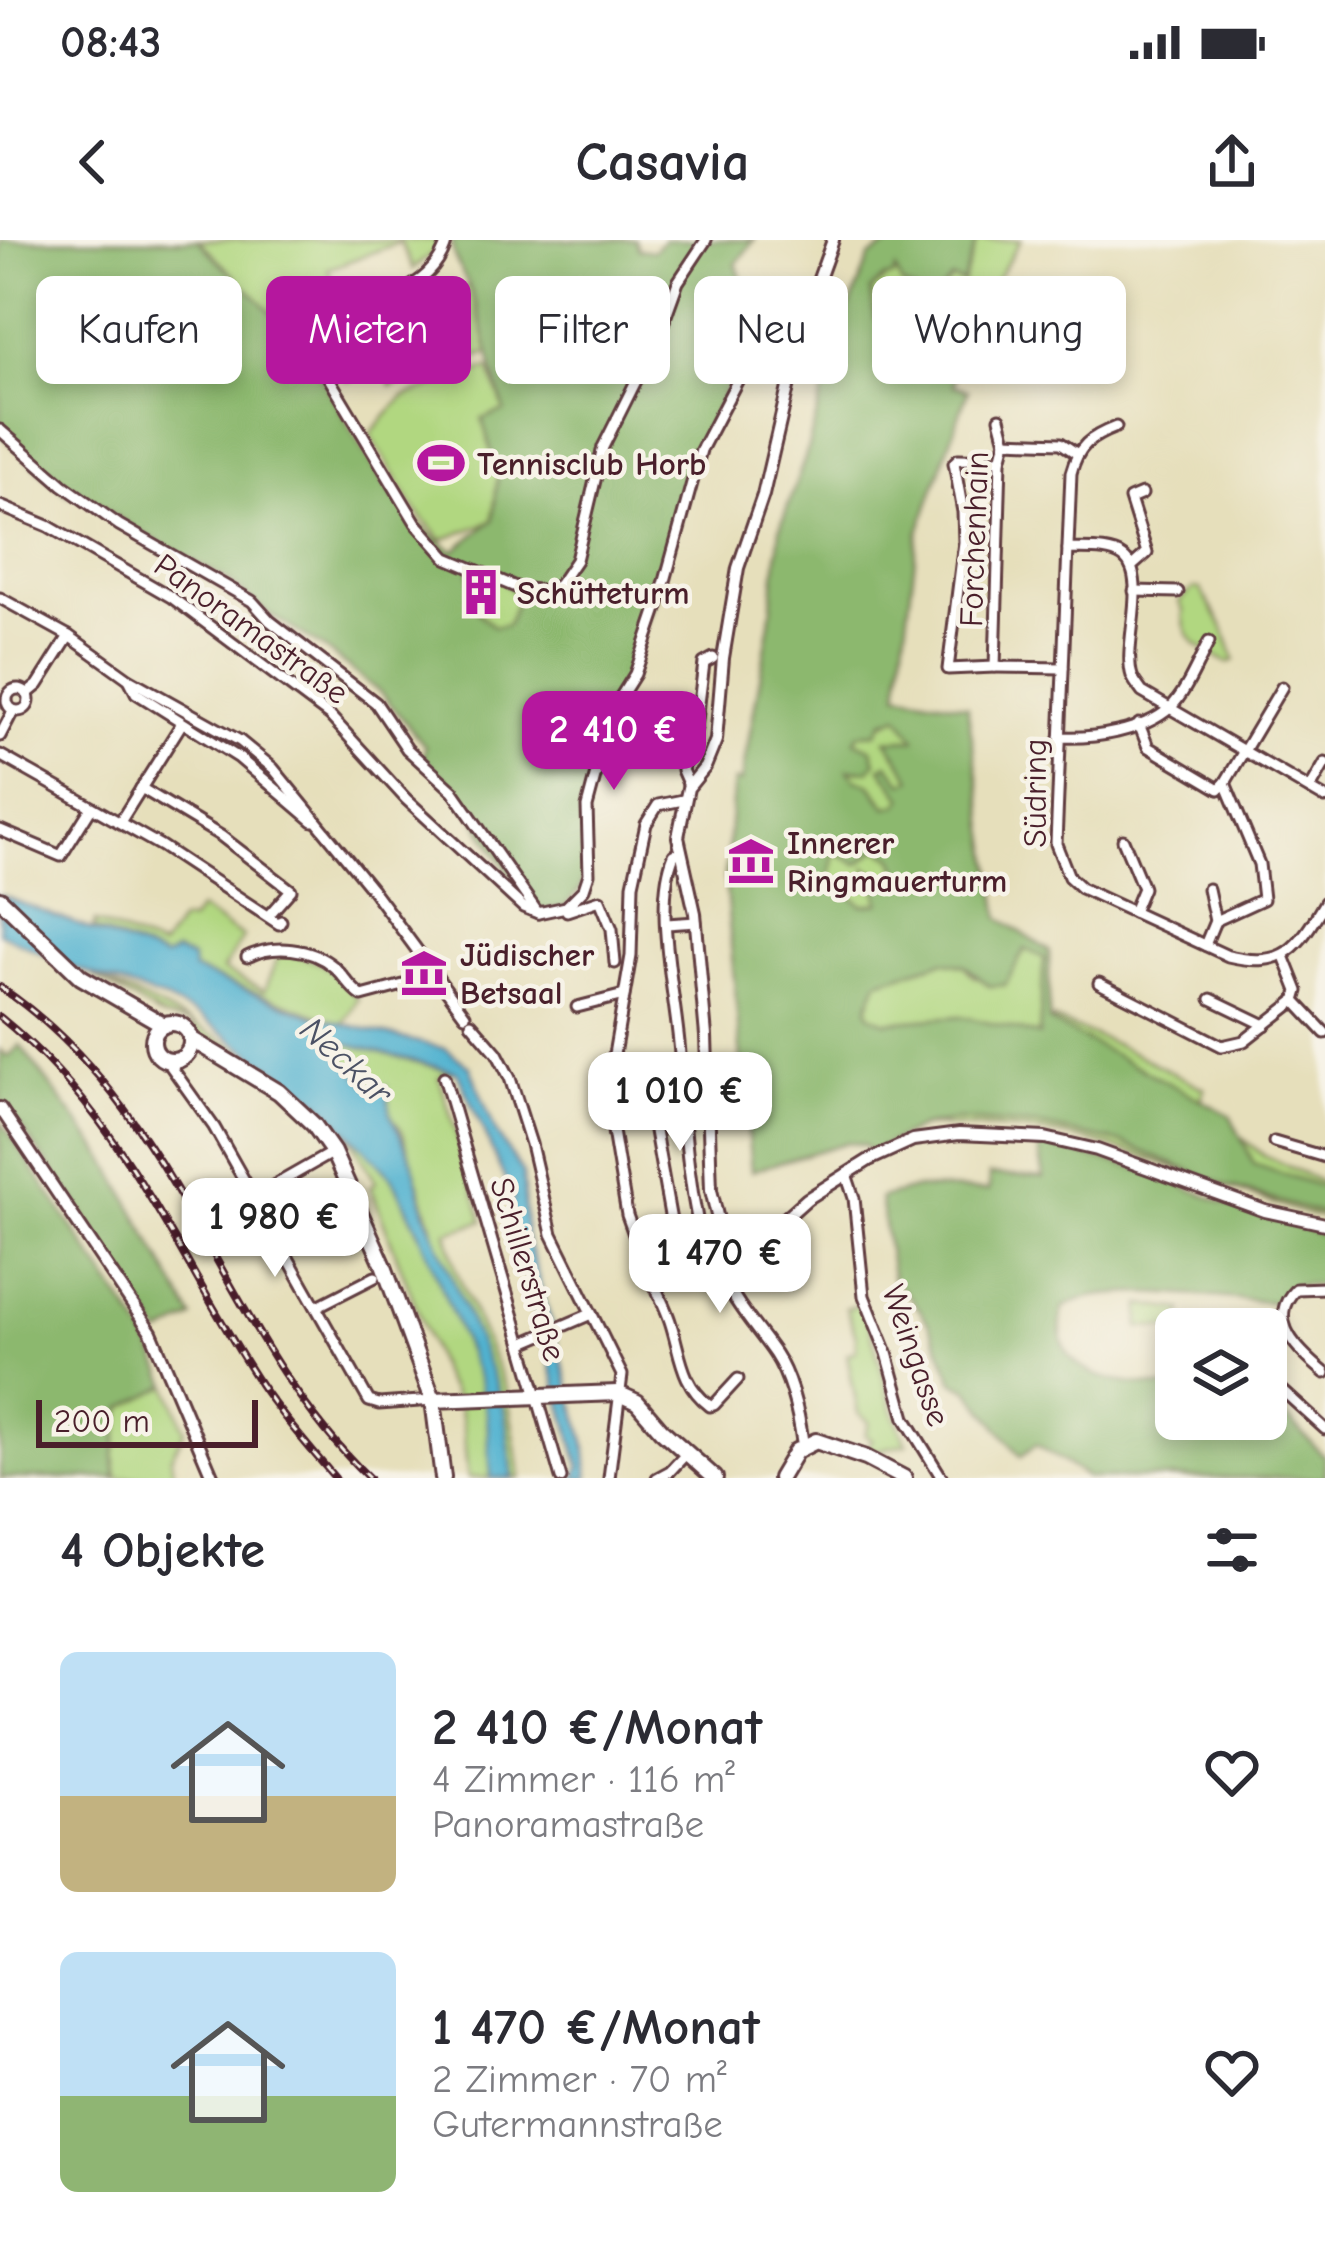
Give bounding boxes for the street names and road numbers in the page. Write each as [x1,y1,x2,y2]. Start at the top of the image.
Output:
street label: Forchenhain [952,451,996,627]
street label: Panoramastraße [147,546,356,712]
street label: Südring [1016,739,1054,847]
street label: Schillerstraße [482,1173,574,1366]
street label: Weingasse [874,1280,958,1431]

